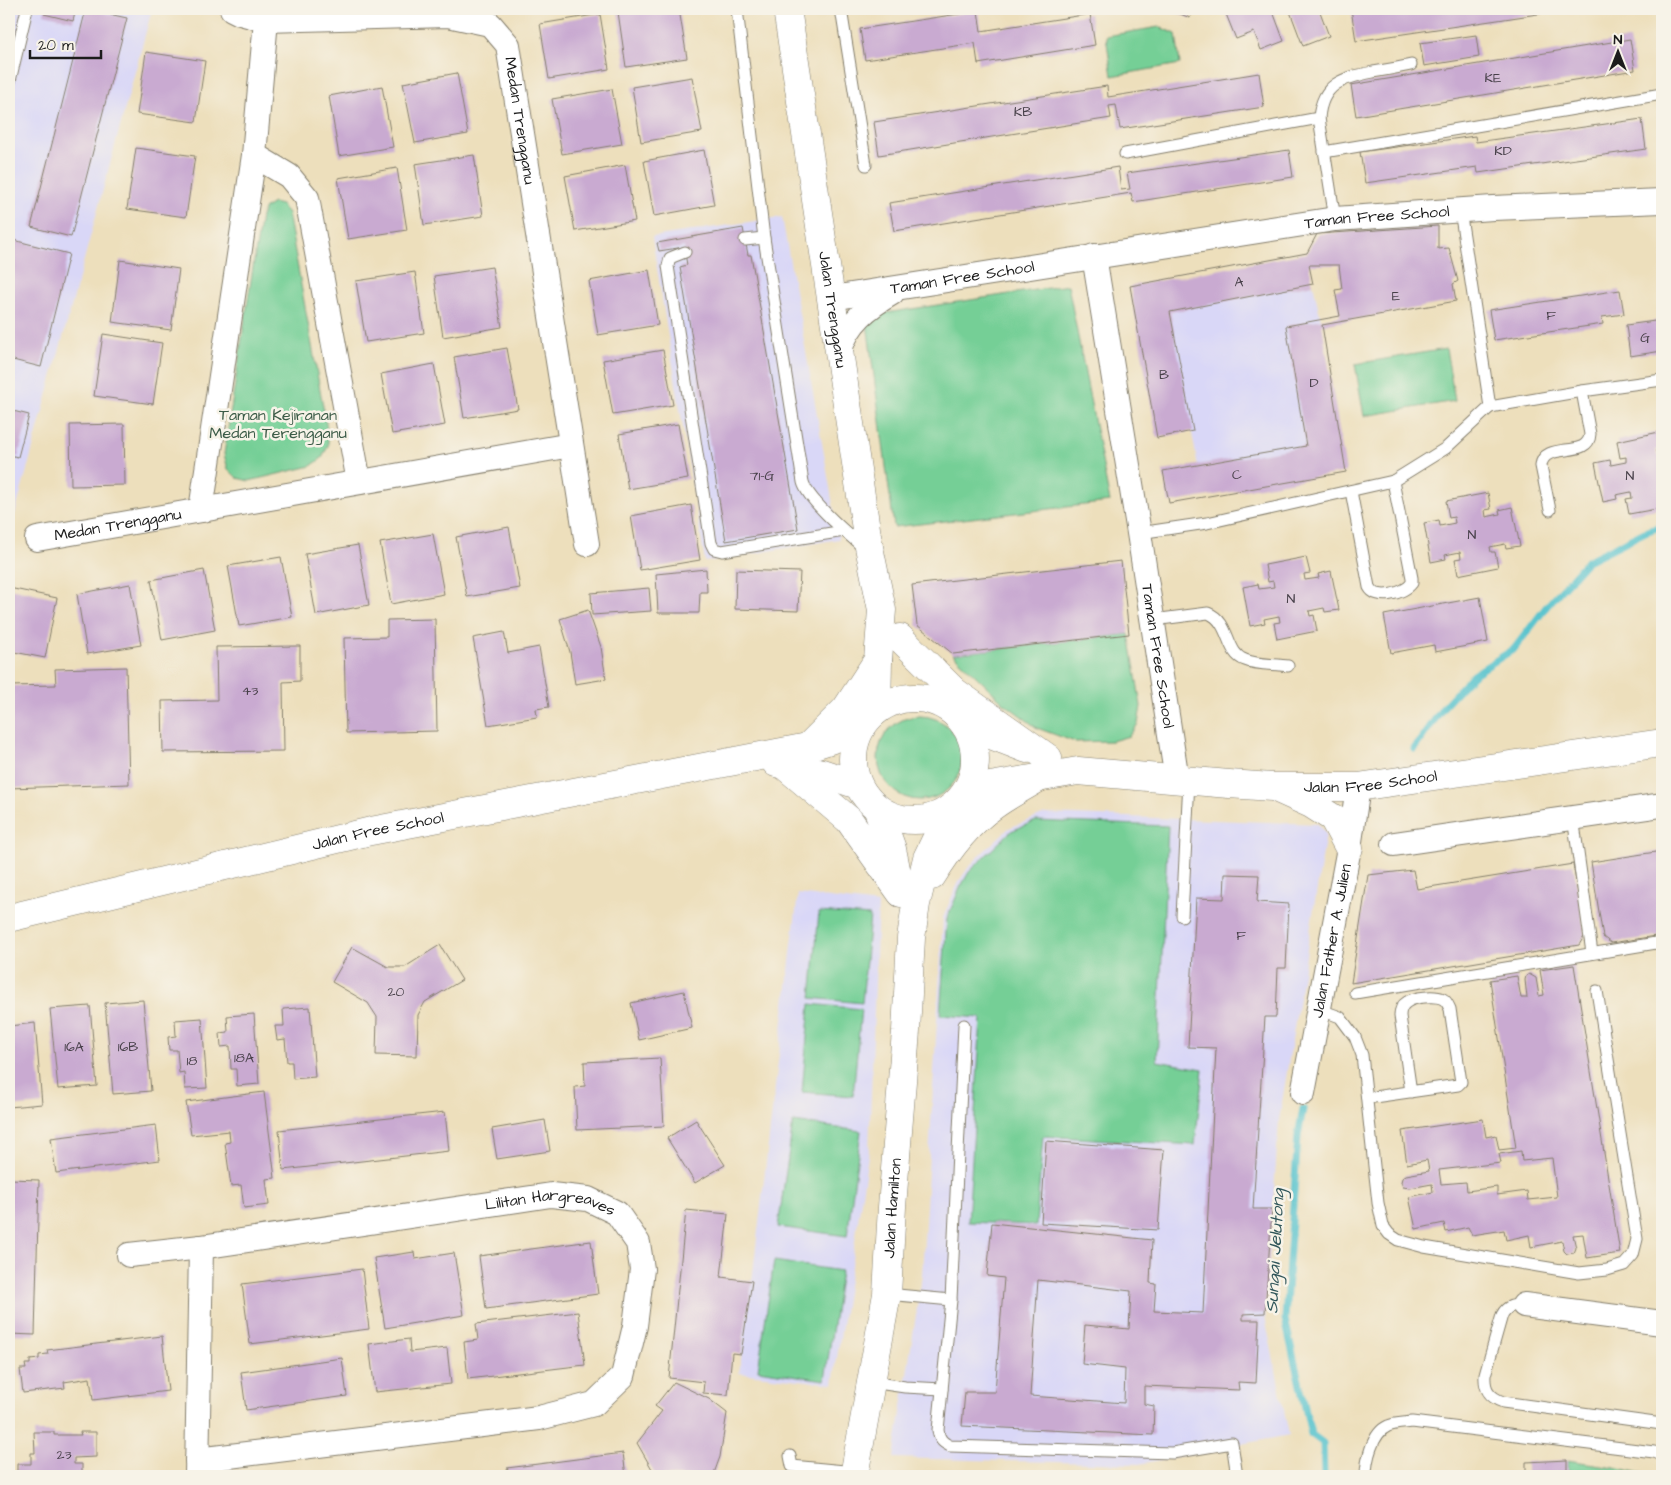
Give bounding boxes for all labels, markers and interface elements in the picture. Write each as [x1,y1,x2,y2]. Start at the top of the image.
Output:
scale bar [30,28,101,60]
north arrow [1594,28,1644,78]
text: N [1614,30,1623,50]
text: 20 m [38,35,74,56]
street label: Medan Trengganu [499,55,541,186]
house number: KE [1485,68,1502,88]
house number: KB [1014,102,1032,122]
house number: KD [1494,141,1512,161]
street label: Taman Free School [1303,200,1450,235]
street label: Jalan Trengganu [813,250,852,369]
street label: Taman Free School [889,255,1036,300]
house number: A [1235,272,1244,292]
house number: E [1392,286,1401,306]
house number: F [1546,306,1556,326]
house number: G [1640,328,1650,348]
house number: B [1159,365,1169,385]
house number: D [1309,373,1319,393]
park label: Taman Kejiranan Medan Terengganu [209,404,347,445]
house number: C [1232,465,1242,485]
house number: 71-G [750,466,775,486]
house number: N [1626,466,1635,486]
street label: Medan Trengganu [52,503,183,547]
house number: N [1468,525,1477,545]
street label: Taman Free School [1136,582,1180,730]
house number: N [1287,589,1296,609]
house number: 43 [242,681,258,701]
street label: Jalan Free School [1304,765,1439,798]
street label: Jalan Free School [310,806,446,856]
street label: Jalan Father A. Julien [1306,862,1357,1019]
house number: F [1236,926,1246,946]
house number: 20 [388,982,405,1002]
house number: 16A [64,1037,84,1057]
house number: 16B [118,1037,138,1057]
house number: 18A [234,1048,254,1068]
house number: 18 [187,1051,197,1071]
street label: Jalan Hamilton [878,1157,907,1259]
street label: Lilitan Hargreaves [483,1184,619,1222]
water label: Sungai Jelutong [1259,1186,1292,1314]
house number: 23 [56,1445,72,1465]

